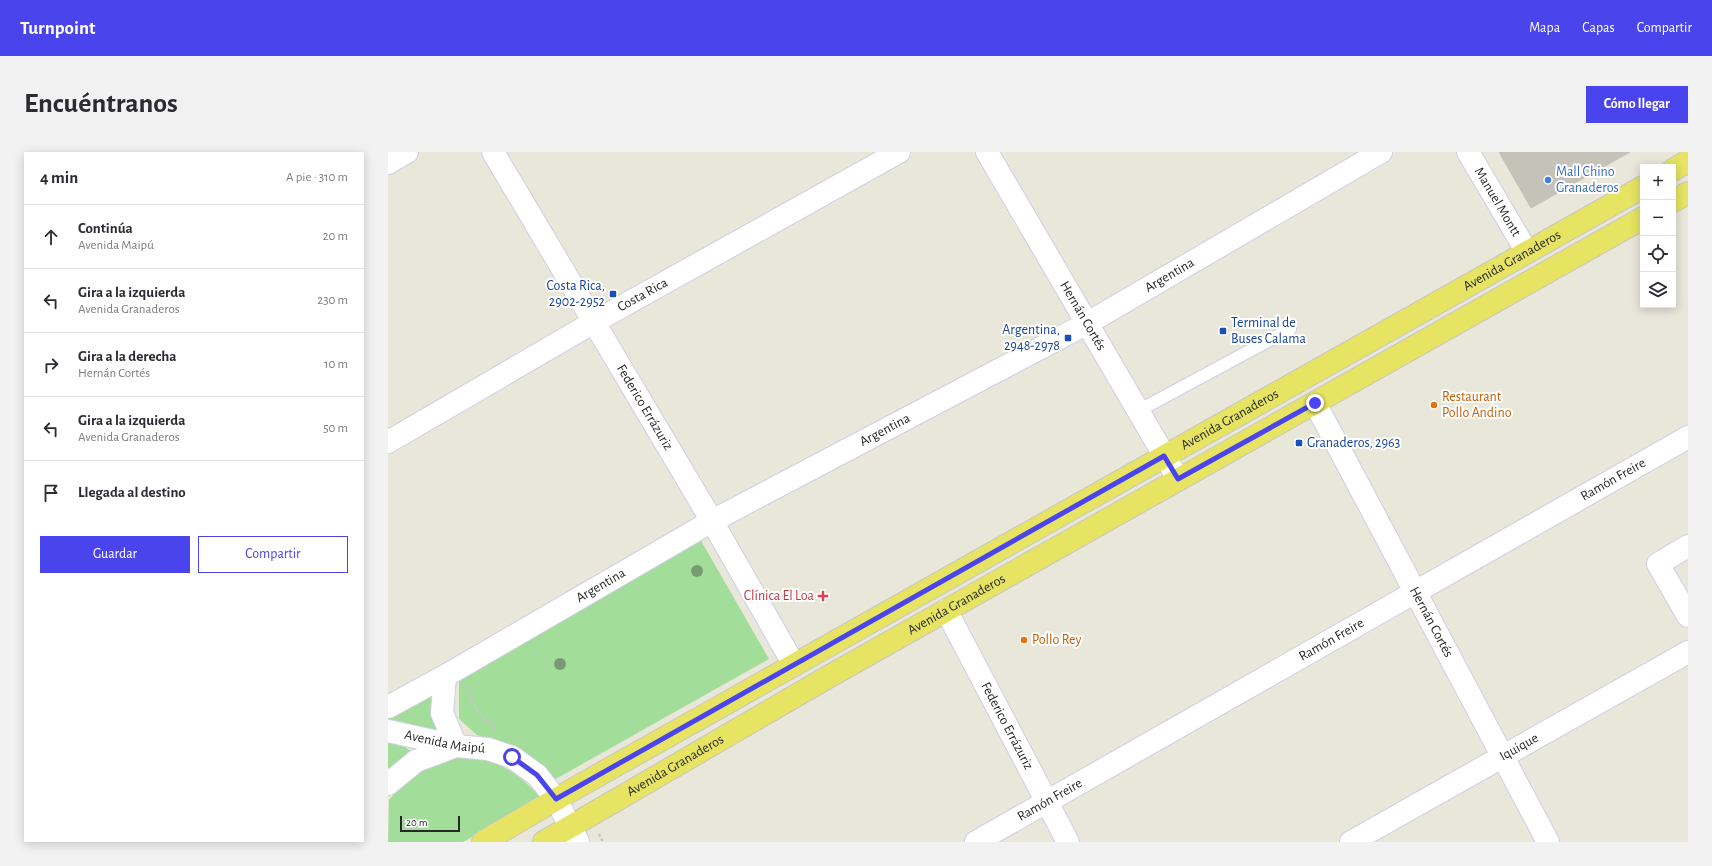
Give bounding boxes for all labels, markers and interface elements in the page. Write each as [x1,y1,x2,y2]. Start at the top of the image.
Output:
text: Turnpoint [20,19,95,38]
text: Mapa [1529,21,1560,35]
text: Capas [1582,21,1615,35]
text: Compartir [1637,21,1692,35]
button: Cómo llegar [1586,86,1688,123]
text: Encuéntranos [24,90,178,118]
map controls [1640,164,1676,308]
button: + [1640,164,1676,200]
street label: Manuel Montt [1472,165,1523,239]
place label: Mall Chino Granaderos [1556,165,1619,195]
text: 4 min [40,169,78,186]
text: A pie · 310 m [286,171,348,184]
marker: Mall Chino Granaderos [1543,175,1553,185]
button: − [1640,200,1676,236]
text: Continúa [78,221,133,236]
icon: ahead [40,226,62,248]
street label: Avenida Granaderos [1461,228,1563,294]
text: 20 m [323,230,348,243]
button: locate [1640,236,1676,272]
text: Avenida Maipú [78,239,154,252]
street label: Argentina [1142,255,1197,295]
button: layers [1640,272,1676,308]
street label: Costa Rica [615,275,671,314]
place label: Costa Rica, 2902-2952 [547,279,605,309]
street label: Hernán Cortés [1057,279,1108,353]
text: Gira a la izquierda [78,285,185,300]
marker: Costa Rica, 2902-2952 [608,289,618,299]
icon: left [40,290,62,312]
text: 230 m [317,294,348,307]
text: Avenida Granaderos [78,303,180,316]
place label: Terminal de Buses Calama [1231,316,1307,346]
place label: Argentina, 2948-2978 [1002,323,1060,353]
marker: Terminal de Buses Calama [1218,326,1228,336]
marker: Argentina, 2948-2978 [1063,333,1073,343]
text: Gira a la derecha [78,349,177,364]
icon: right [40,354,62,376]
text: 10 m [324,358,348,371]
street label: Federico Errázuriz [614,362,675,453]
text: Hernán Cortés [78,367,150,380]
street label: Avenida Granaderos [1179,387,1281,453]
place label: Restaurant Pollo Andino [1442,390,1512,420]
route end [1306,394,1324,412]
marker: Restaurant Pollo Andino [1429,400,1439,410]
street label: Argentina [857,411,913,449]
text: Gira a la izquierda [78,413,185,428]
icon: left [40,418,62,440]
text: 50 m [323,422,348,435]
text: Avenida Granaderos [78,431,180,444]
place label: Granaderos, 2963 [1307,436,1401,450]
marker: Granaderos, 2963 [1294,438,1304,448]
street label: Ramón Freire [1578,456,1648,504]
icon: arrive [40,482,62,504]
text: Llegada al destino [78,485,186,500]
button: Guardar [40,536,190,573]
button: Compartir [198,536,348,573]
street label: Argentina [574,566,628,605]
street label: Avenida Granaderos [905,572,1008,638]
street label: Hernán Cortés [1407,585,1456,660]
place label: Clínica El Loa [744,589,815,603]
marker: Clínica El Loa [817,590,829,602]
street label: Ramón Freire [1297,616,1366,664]
place label: Pollo Rey [1032,633,1081,647]
marker: Pollo Rey [1019,635,1029,645]
street label: Federico Errázuriz [978,680,1036,772]
street label: Avenida Maipú [403,728,486,756]
street label: Iquique [1497,731,1541,764]
street label: Avenida Granaderos [625,732,726,799]
route start [503,748,521,766]
street label: Ramón Freire [1015,776,1085,824]
scale bar [400,814,460,833]
text: 20 m [406,817,427,828]

